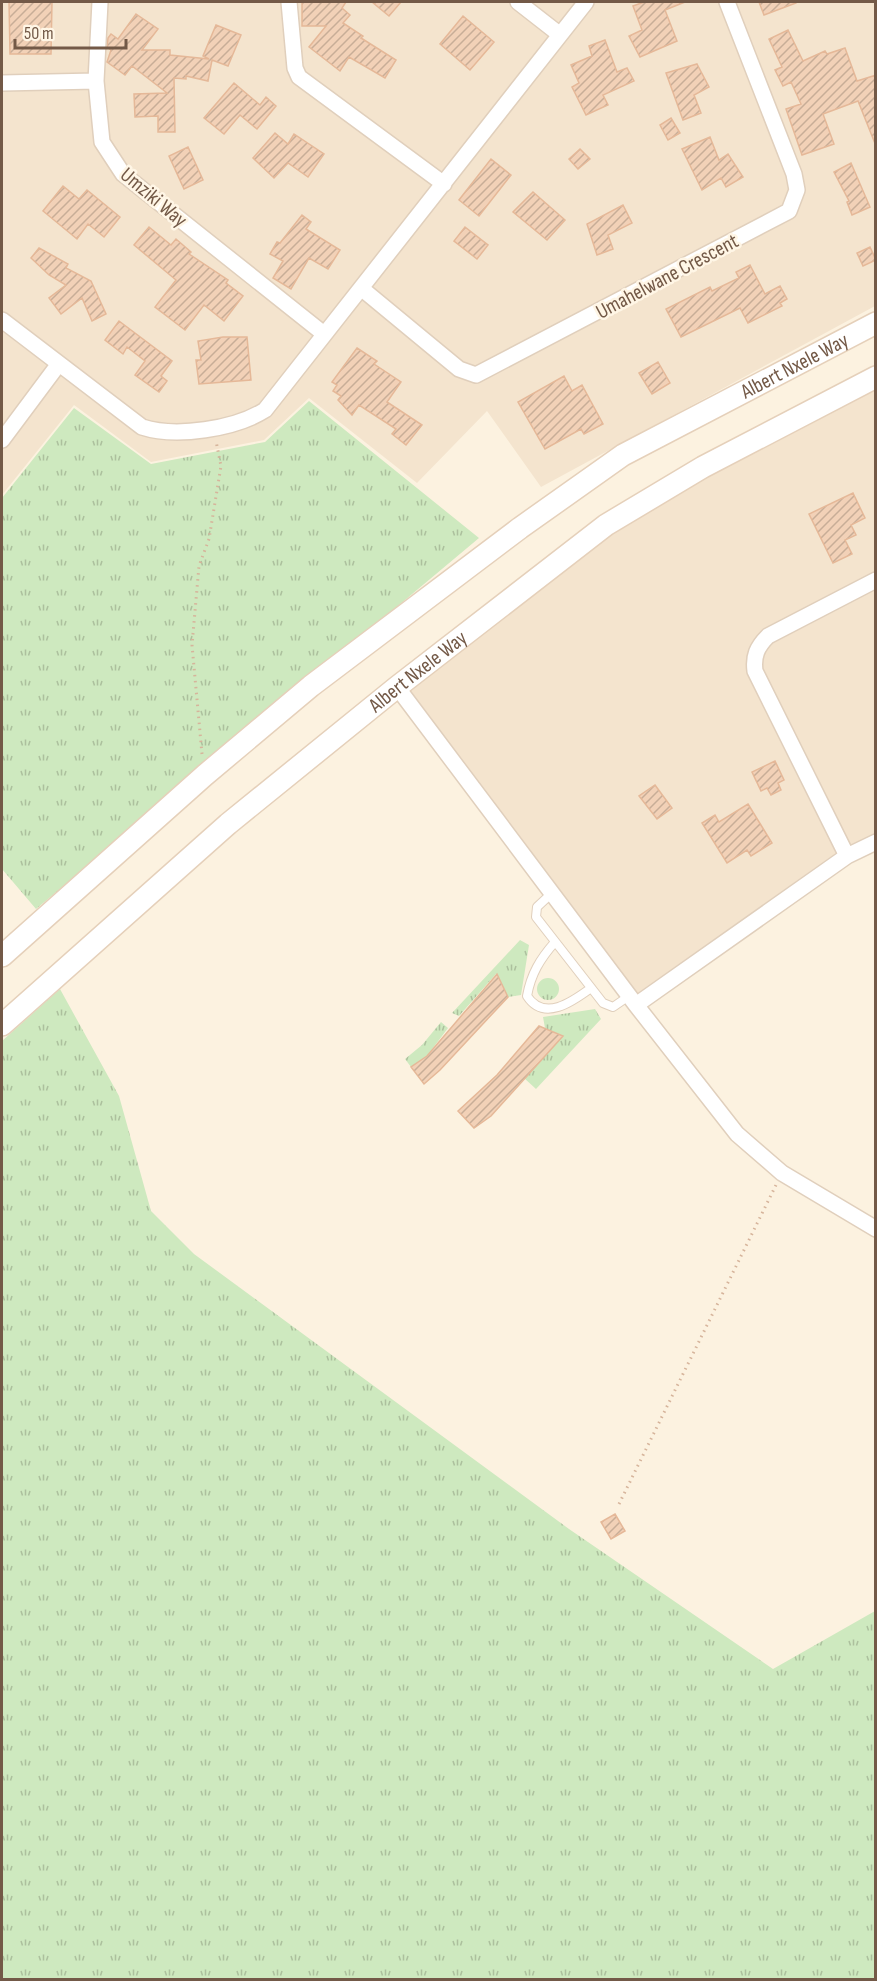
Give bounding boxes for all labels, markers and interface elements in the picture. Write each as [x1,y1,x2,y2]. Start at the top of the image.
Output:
scale bar [15,12,126,50]
text: 50 m [24,23,54,44]
street label: Umziki Way [115,162,192,233]
street label: Umahelwane Crescent [592,228,743,325]
street label: Albert Nxele Way [736,328,853,405]
street label: Albert Nxele Way [363,625,472,718]

